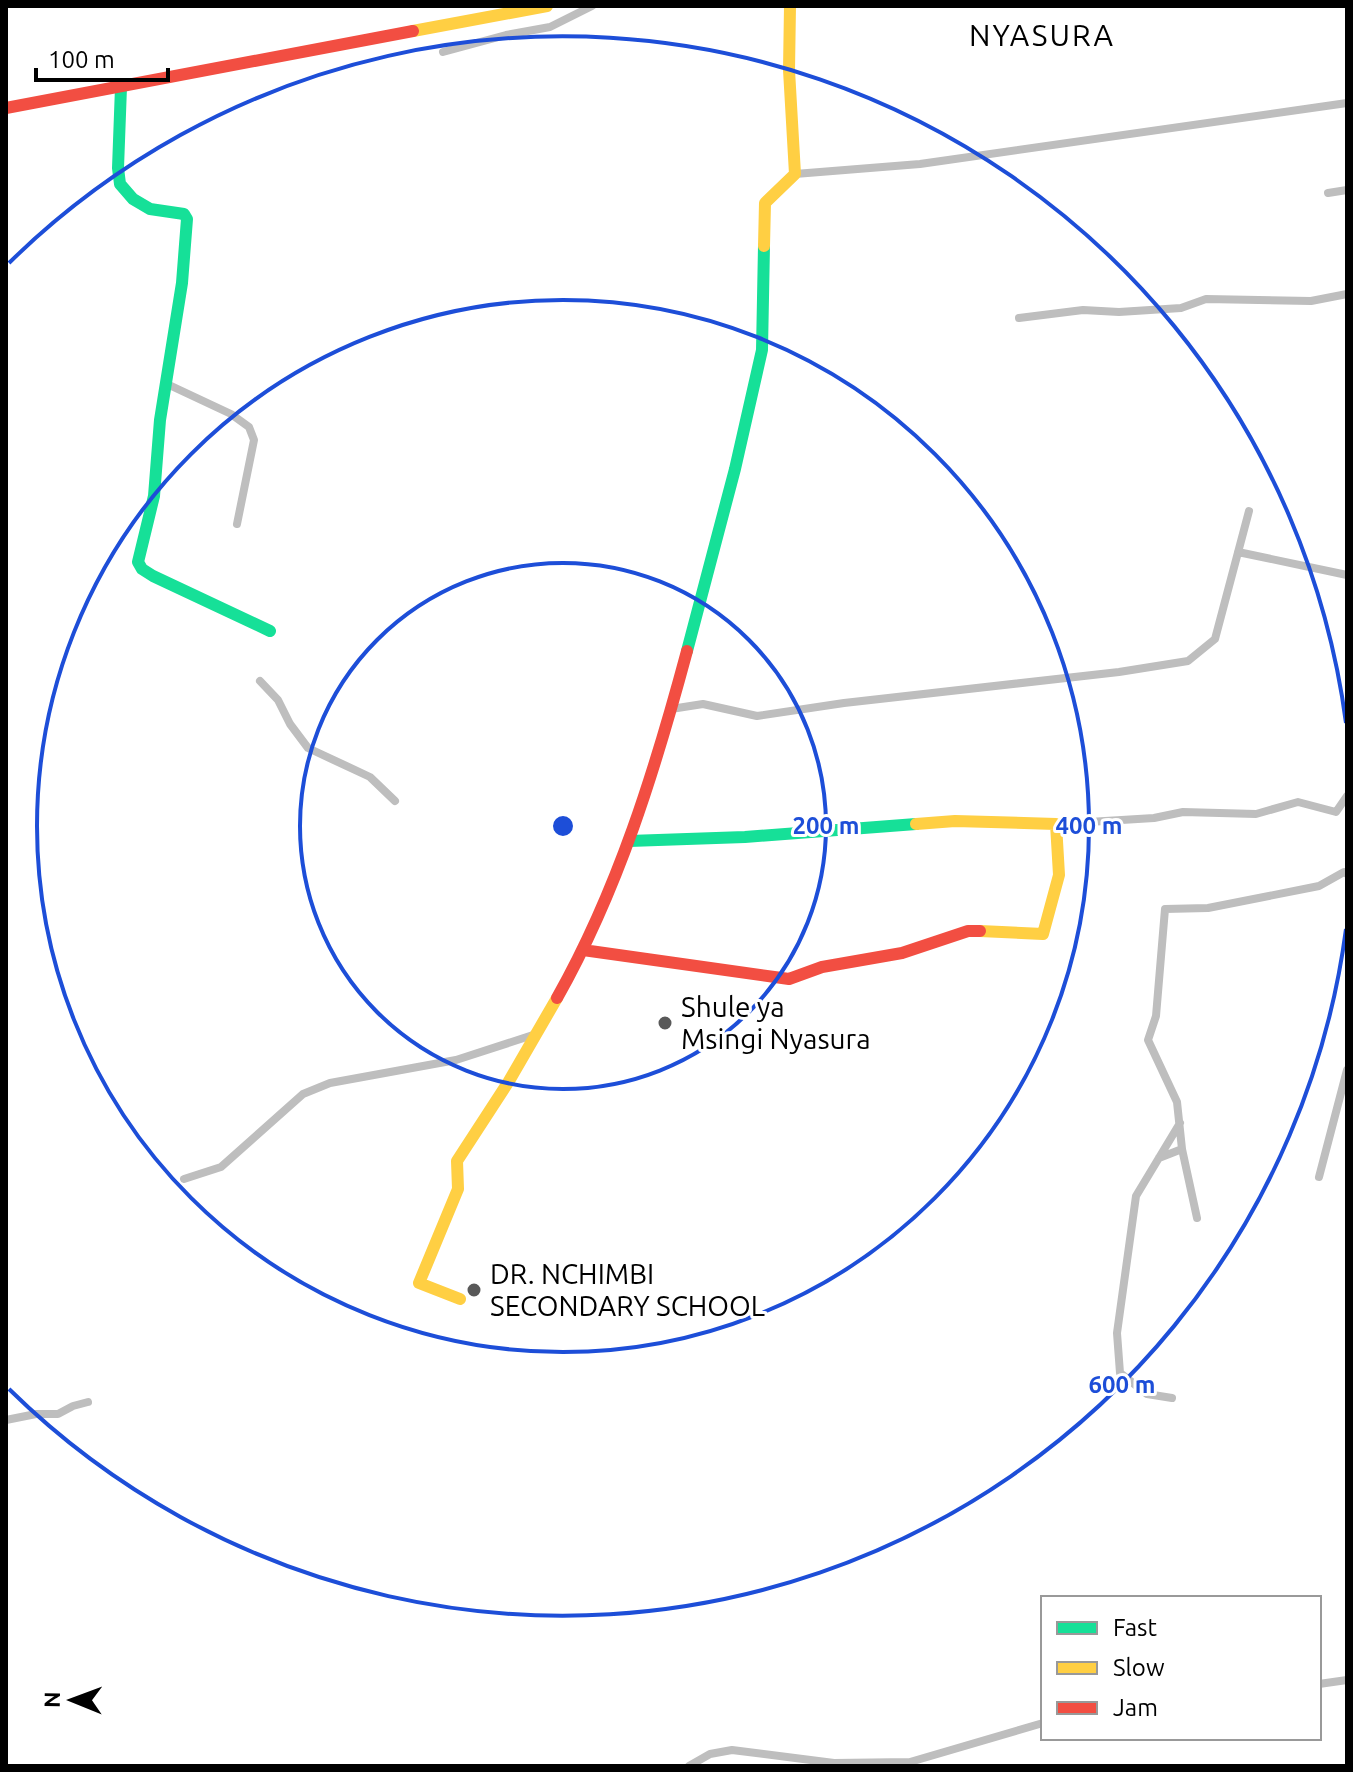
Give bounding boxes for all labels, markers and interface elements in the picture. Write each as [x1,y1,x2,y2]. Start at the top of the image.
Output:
district label: NYASURA [969,18,1115,52]
scale bar [36,32,168,82]
text: 100 m [48,46,115,73]
centre of rings [549,812,577,840]
text: 200 m [793,812,859,839]
text: 400 m [1056,812,1122,839]
place label: Shule ya Msingi Nyasura [681,991,871,1054]
marker: Shule ya Msingi Nyasura [656,1014,674,1032]
place label: DR. NCHIMBI SECONDARY SCHOOL [490,1258,765,1321]
marker: DR. NCHIMBI SECONDARY SCHOOL [465,1281,483,1299]
text: 600 m [1089,1371,1155,1398]
legend [1041,1596,1321,1740]
text: Fast [1113,1614,1157,1641]
text: Slow [1113,1654,1165,1681]
north arrow [32,1660,112,1740]
text: N [39,1691,64,1708]
text: Jam [1113,1694,1158,1721]

